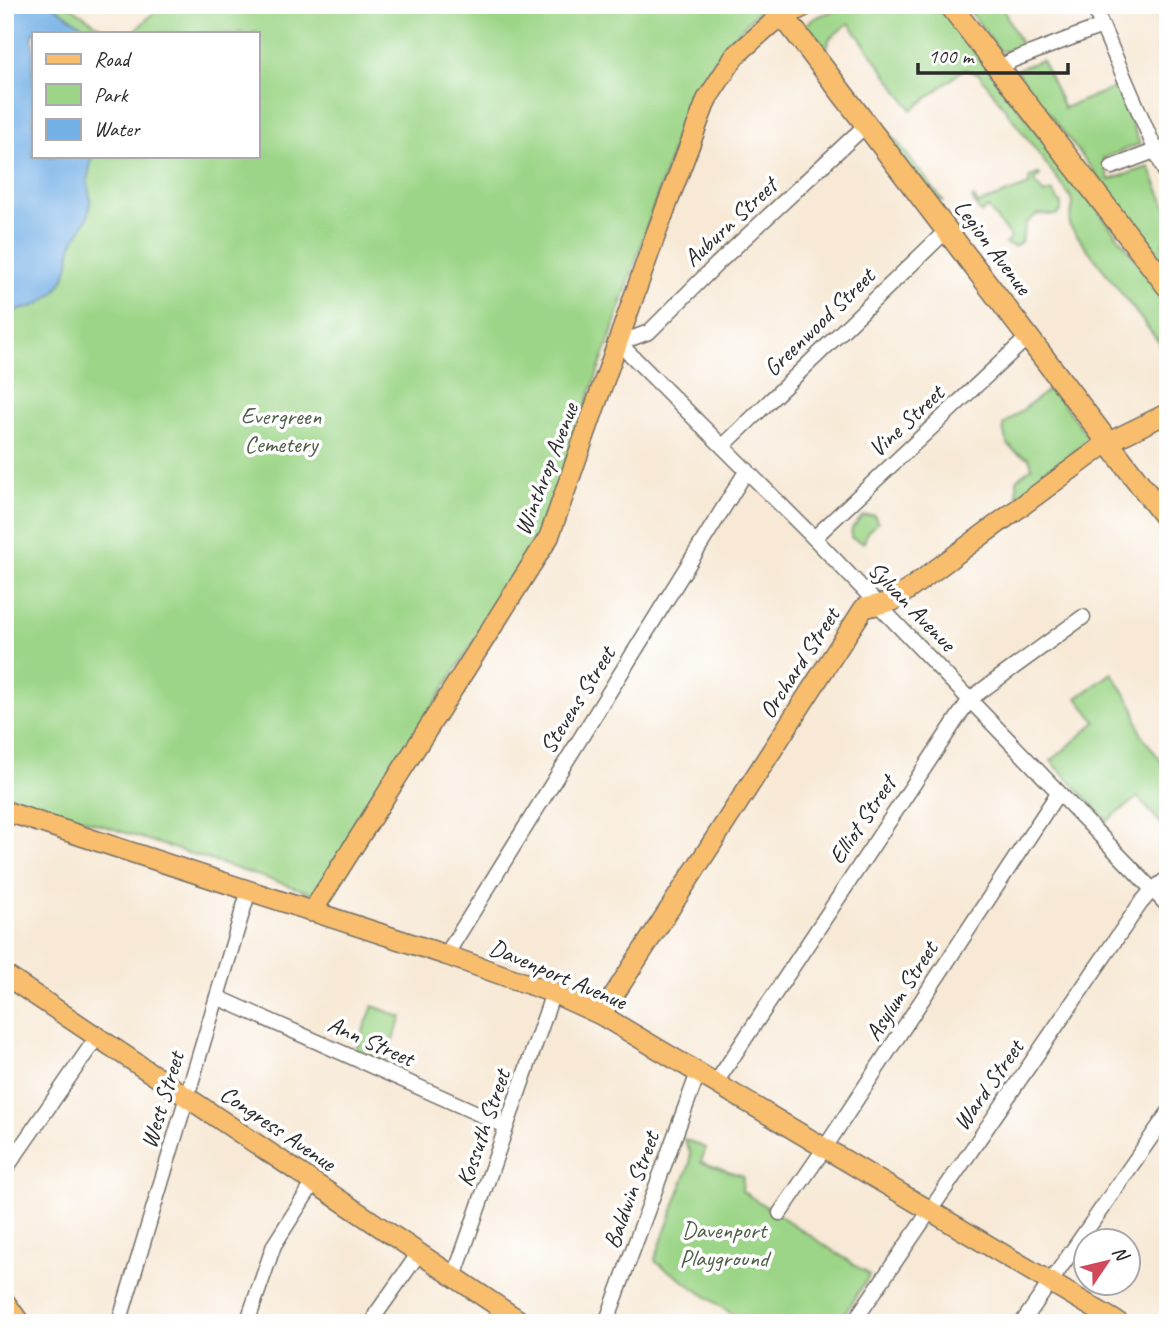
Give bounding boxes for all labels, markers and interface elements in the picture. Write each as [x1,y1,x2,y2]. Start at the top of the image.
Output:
legend [32,32,259,158]
scale bar [918,32,1068,76]
text: 100 m [928,43,975,69]
text: Road [94,46,133,72]
text: Park [94,82,129,108]
text: Water [94,116,141,142]
street label: Auburn Street [677,169,785,273]
street label: Legion Avenue [948,193,1040,302]
street label: Greenwood Street [757,260,882,383]
street label: Vine Street [862,377,952,463]
street label: Winthrop Avenue [507,397,586,539]
park label: Evergreen Cemetery [241,401,321,459]
street label: Sylvan Avenue [862,555,964,659]
street label: Orchard Street [752,600,847,724]
street label: Stevens Street [532,639,623,759]
street label: Elliot Street [822,768,904,870]
street label: Davenport Avenue [485,932,633,1017]
street label: Asylum Street [858,934,945,1046]
street label: Ann Street [323,1009,421,1074]
street label: Ward Street [946,1032,1031,1136]
street label: West Street [133,1046,191,1152]
street label: Kossuth Street [449,1064,518,1190]
street label: Congress Avenue [215,1078,343,1179]
street label: Baldwin Street [596,1126,667,1252]
park label: Davenport Playground [680,1215,772,1273]
north arrow [1072,1226,1142,1296]
text: N [1107,1241,1135,1267]

